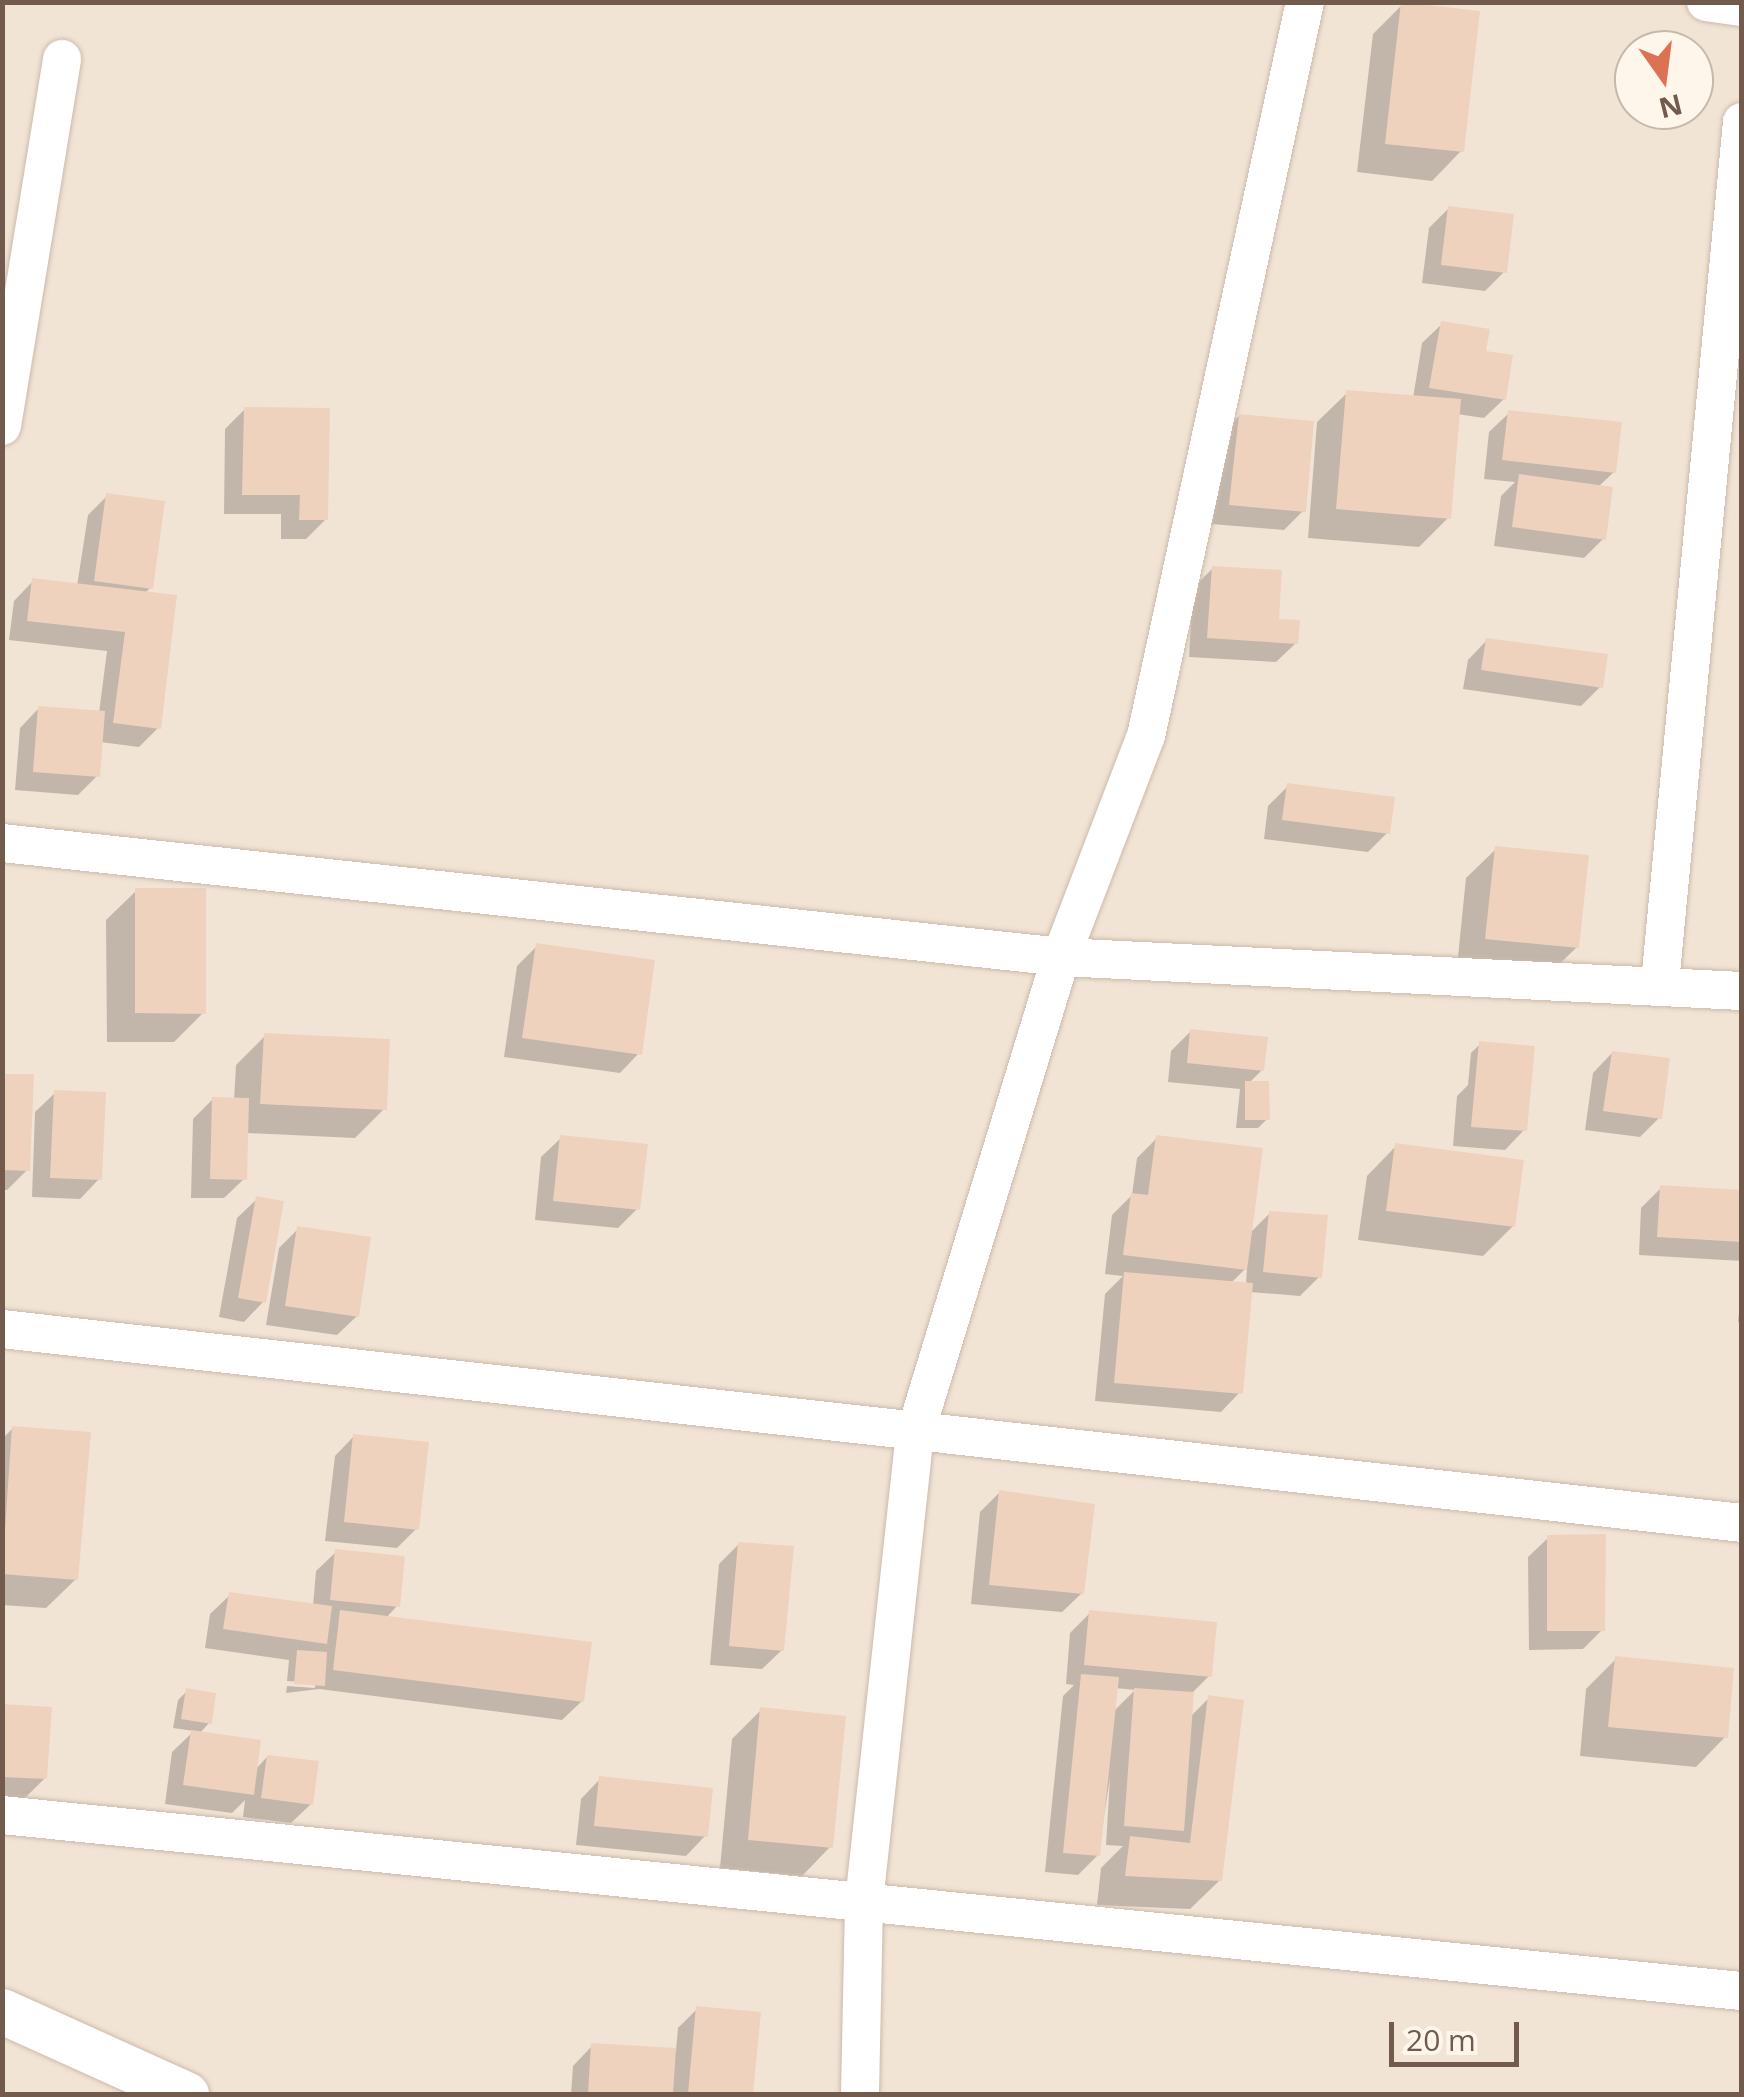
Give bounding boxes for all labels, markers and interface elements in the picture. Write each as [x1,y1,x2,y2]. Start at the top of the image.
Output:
north arrow [1614,30,1714,130]
text: N [1655,86,1686,128]
scale bar [1394,2002,1524,2064]
text: 20 m [1406,2019,1476,2060]

